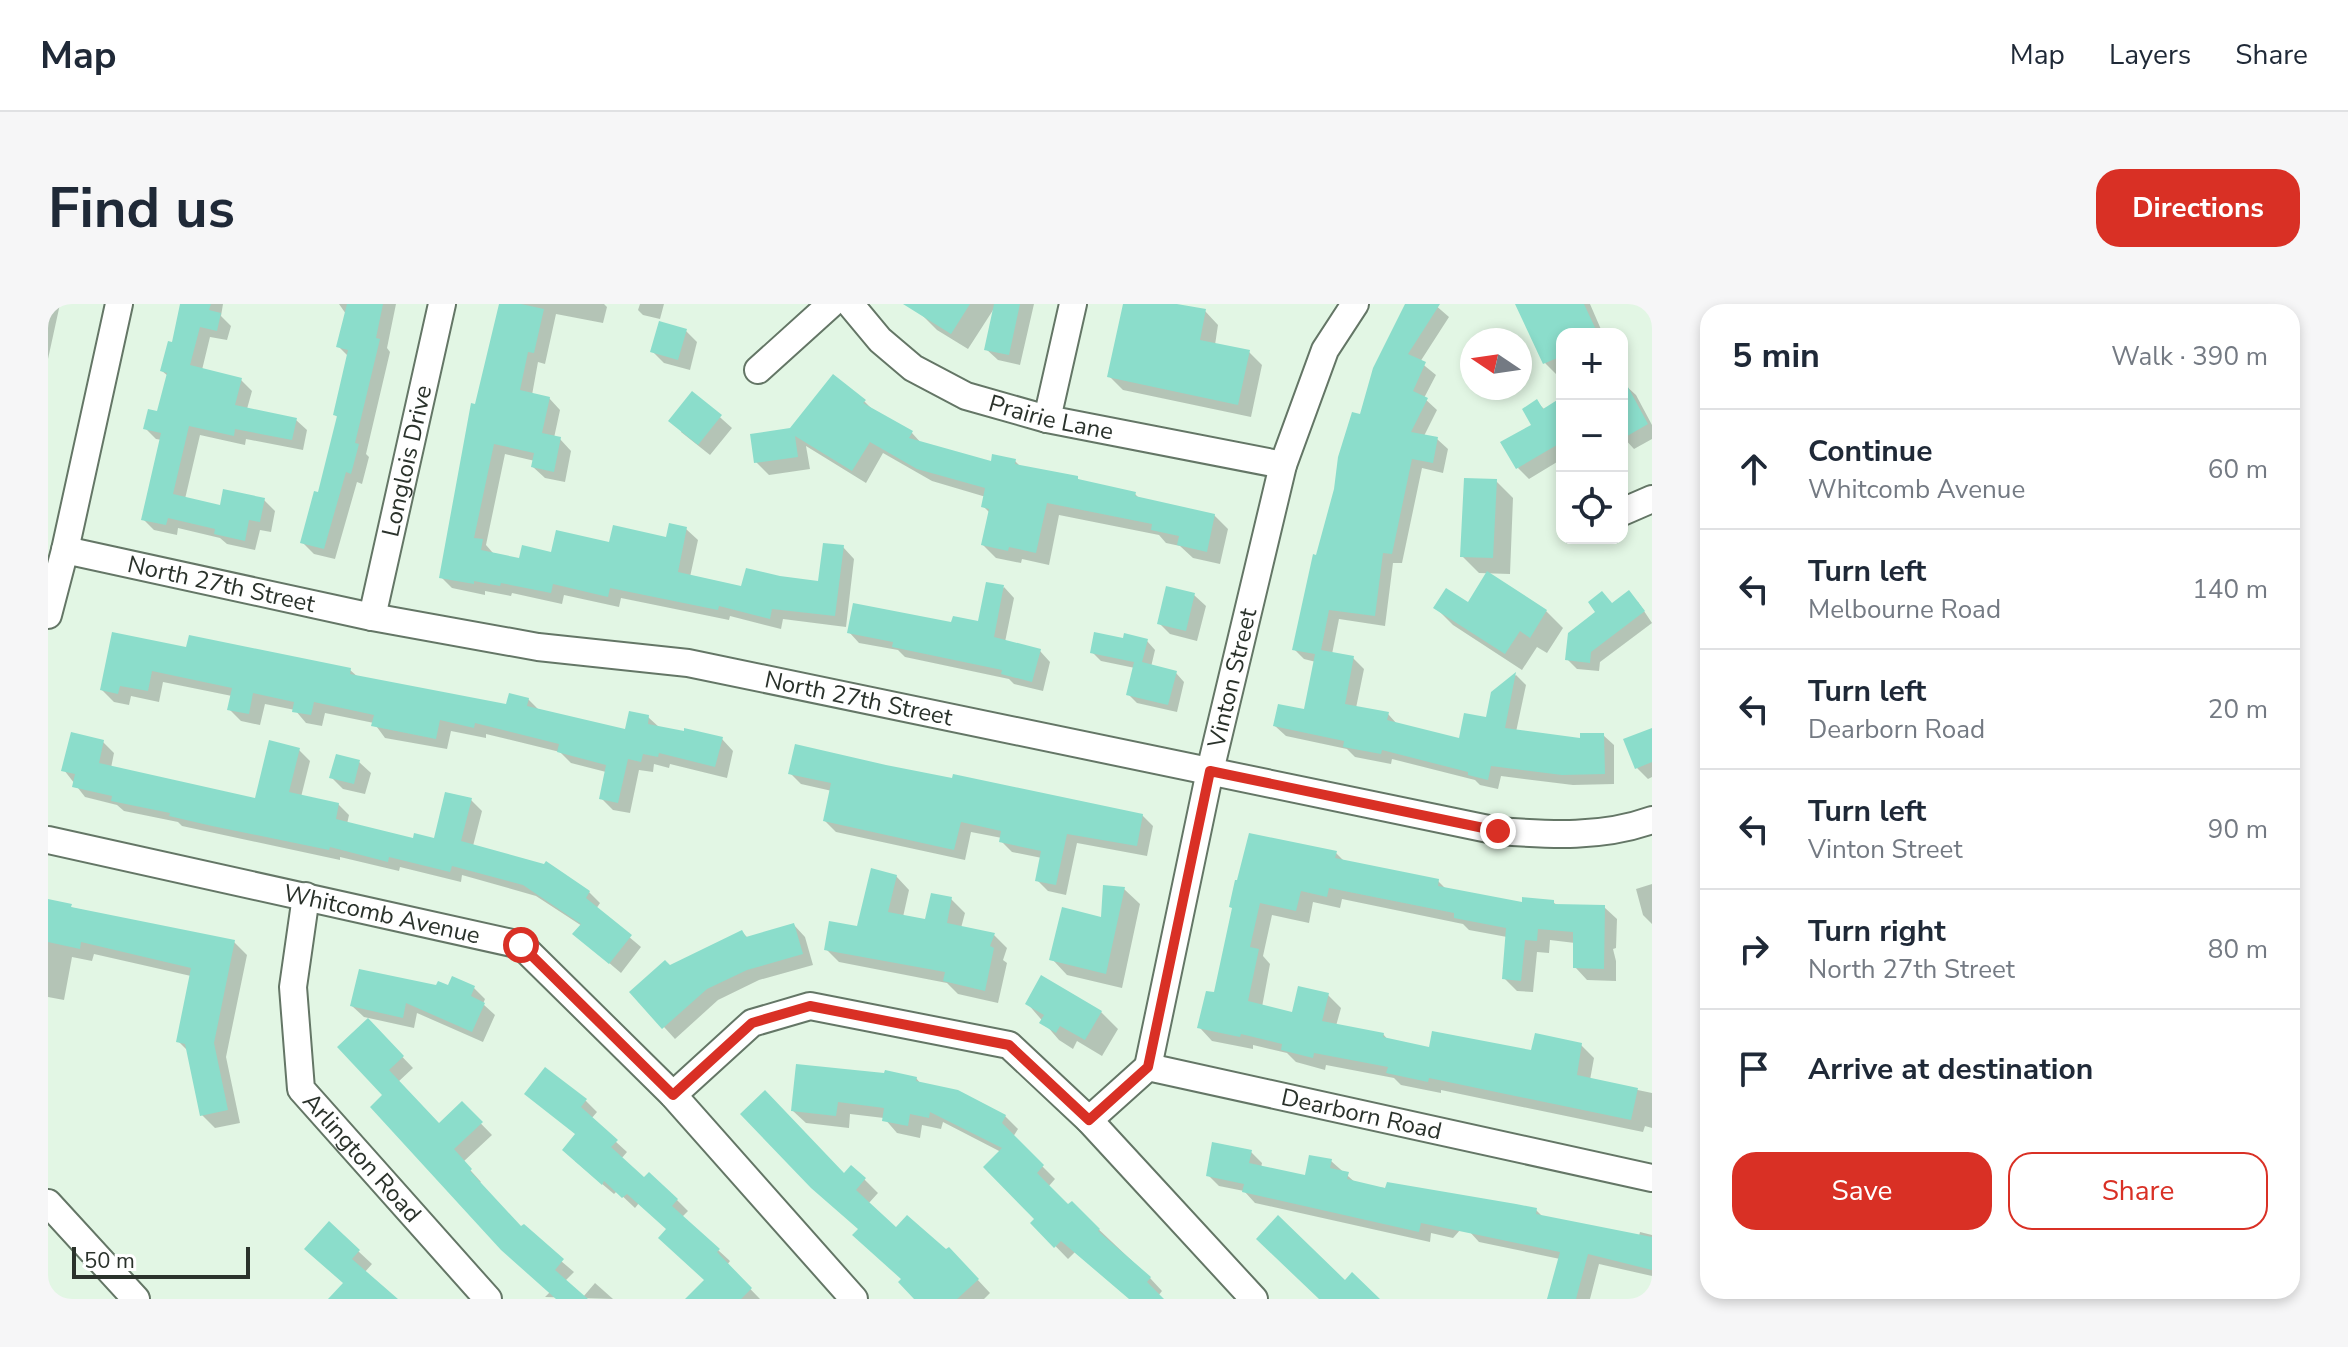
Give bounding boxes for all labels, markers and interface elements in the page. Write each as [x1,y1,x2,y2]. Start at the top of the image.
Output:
text: Map [40,30,117,81]
text: Map [2010,36,2065,74]
text: Layers [2109,36,2191,74]
text: Share [2235,36,2308,74]
button: Directions [2096,169,2300,247]
text: Find us [48,170,235,247]
north arrow [1460,328,1532,400]
map controls [1556,328,1628,544]
button: + [1556,328,1628,400]
text: 5 min [1732,333,1820,379]
text: Walk · 390 m [2111,339,2268,374]
street label: Longlois Drive [374,382,439,540]
street label: Prairie Lane [985,387,1116,448]
button: − [1556,400,1628,472]
text: Continue [1808,431,1933,472]
icon: ahead [1732,447,1776,491]
text: 60 m [2208,452,2268,487]
button: locate [1556,472,1628,544]
text: Whitcomb Avenue [1808,472,2025,507]
street label: North 27th Street [125,548,319,620]
text: Turn left [1808,551,1926,592]
icon: left [1732,567,1776,611]
text: 140 m [2192,572,2268,607]
text: Melbourne Road [1808,592,2001,627]
street label: Vinton Street [1200,604,1264,752]
street label: North 27th Street [762,663,956,734]
text: Turn left [1808,671,1926,712]
icon: left [1732,687,1776,731]
text: 20 m [2208,692,2268,727]
text: Dearborn Road [1808,712,1985,747]
text: Turn left [1808,791,1926,832]
icon: left [1732,807,1776,851]
text: 90 m [2208,812,2268,847]
route end [1480,813,1516,849]
text: Vinton Street [1808,832,1963,867]
street label: Whitcomb Avenue [280,877,483,951]
text: Turn right [1808,911,1946,952]
route start [503,927,539,963]
icon: right [1732,927,1776,971]
text: 80 m [2208,932,2268,967]
text: North 27th Street [1808,952,2015,987]
icon: arrive [1732,1047,1776,1091]
text: Arrive at destination [1808,1049,2093,1090]
street label: Dearborn Road [1278,1081,1445,1147]
street label: Arlington Road [296,1086,428,1229]
button: Save [1732,1152,1992,1230]
button: Share [2008,1152,2268,1230]
scale bar [72,1243,250,1279]
text: 50 m [84,1246,135,1276]

